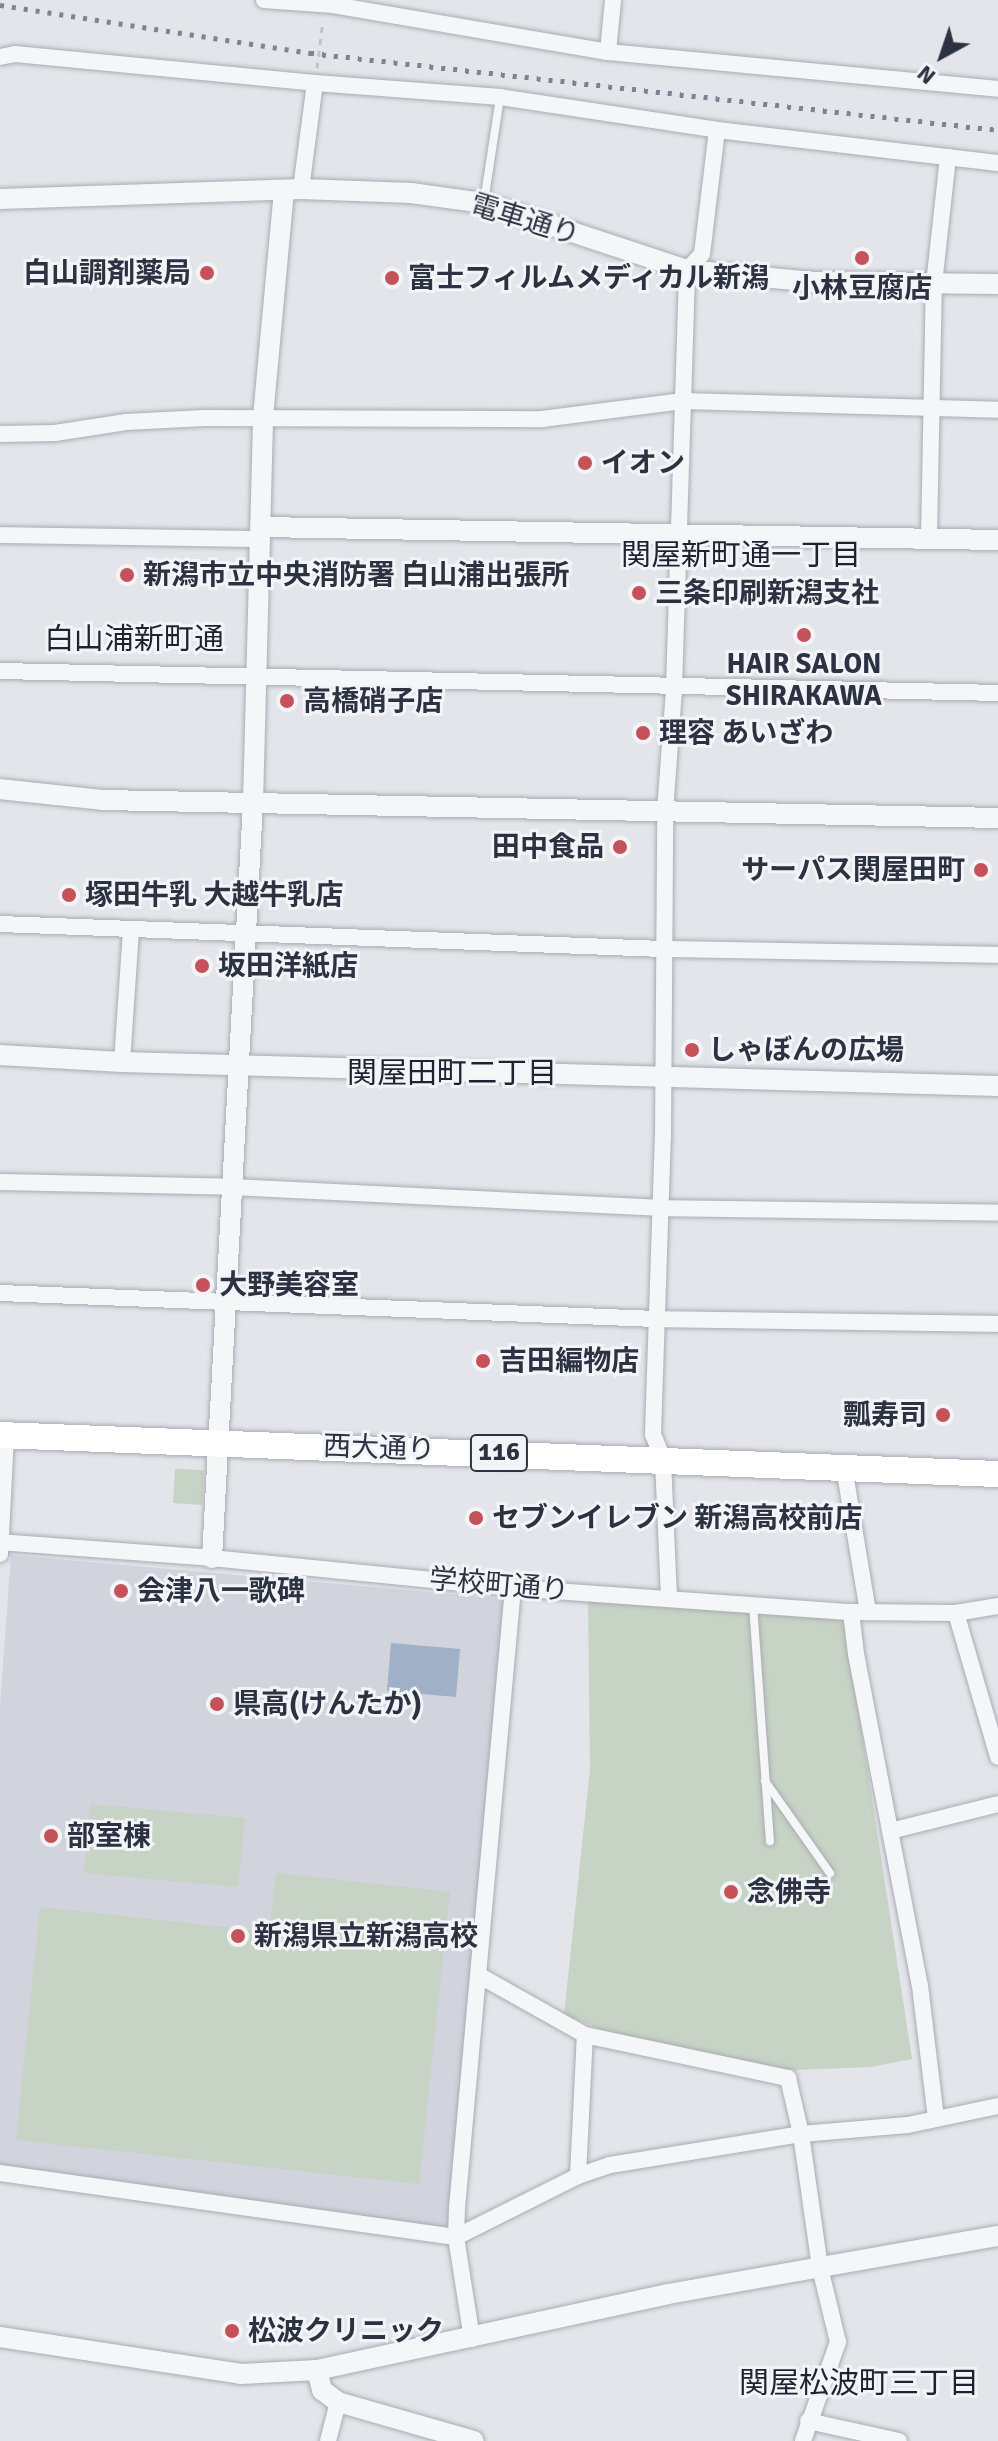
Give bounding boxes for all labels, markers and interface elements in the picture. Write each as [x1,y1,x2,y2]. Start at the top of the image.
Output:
north arrow [902,16,982,96]
text: N [912,60,941,90]
street label: 電車通り [467,188,583,252]
marker: 小林豆腐店 [853,249,871,267]
place label: 白山調剤薬局 [23,256,191,290]
place label: 富士フィルムメディカル新潟 [408,261,772,295]
marker: 白山調剤薬局 [198,264,216,282]
marker: 富士フィルムメディカル新潟 [383,269,401,287]
place label: 小林豆腐店 [792,271,932,305]
place label: イオン [601,446,685,480]
marker: イオン [576,454,594,472]
district label: 関屋新町通一丁目 [621,538,861,574]
place label: 新潟市立中央消防署 白山浦出張所 [143,558,569,592]
marker: 新潟市立中央消防署 白山浦出張所 [118,566,136,584]
place label: 三条印刷新潟支社 [655,576,879,610]
marker: 三条印刷新潟支社 [630,584,648,602]
district label: 白山浦新町通 [44,622,224,658]
marker: HAIR SALON SHIRAKAWA [795,626,813,644]
place label: HAIR SALON SHIRAKAWA [726,647,882,713]
place label: 高橋硝子店 [303,684,443,718]
marker: 高橋硝子店 [278,692,296,710]
place label: 理容 あいざわ [659,716,833,750]
marker: 理容 あいざわ [634,724,652,742]
place label: 田中食品 [492,830,604,864]
marker: 田中食品 [611,838,629,856]
place label: サーパス関屋田町 [741,853,965,887]
marker: サーパス関屋田町 [972,861,990,879]
place label: 塚田牛乳 大越牛乳店 [85,878,343,912]
marker: 塚田牛乳 大越牛乳店 [60,886,78,904]
place label: 坂田洋紙店 [218,949,358,983]
marker: 坂田洋紙店 [193,957,211,975]
place label: しゃぼんの広場 [708,1033,904,1067]
marker: しゃぼんの広場 [683,1041,701,1059]
district label: 関屋田町二丁目 [347,1056,557,1092]
place label: 大野美容室 [219,1268,359,1302]
marker: 大野美容室 [194,1276,212,1294]
place label: 吉田編物店 [499,1344,639,1378]
marker: 吉田編物店 [474,1352,492,1370]
place label: 瓢寿司 [843,1398,927,1432]
marker: 瓢寿司 [934,1406,952,1424]
street label: 西大通り [322,1429,436,1467]
road number: 116 [469,1431,529,1475]
place label: セブンイレブン 新潟高校前店 [492,1501,862,1535]
marker: セブンイレブン 新潟高校前店 [467,1509,485,1527]
street label: 学校町通り [428,1562,570,1608]
place label: 会津八一歌碑 [137,1574,305,1608]
marker: 会津八一歌碑 [112,1582,130,1600]
place label: 県高(けんたか) [233,1687,422,1721]
marker: 県高(けんたか) [208,1695,226,1713]
place label: 部室棟 [67,1819,151,1853]
marker: 部室棟 [42,1827,60,1845]
place label: 念佛寺 [747,1875,831,1909]
marker: 念佛寺 [722,1883,740,1901]
place label: 新潟県立新潟高校 [254,1919,478,1953]
marker: 新潟県立新潟高校 [229,1927,247,1945]
place label: 松波クリニック [248,2314,444,2348]
marker: 松波クリニック [223,2322,241,2340]
district label: 関屋松波町三丁目 [739,2366,979,2402]

